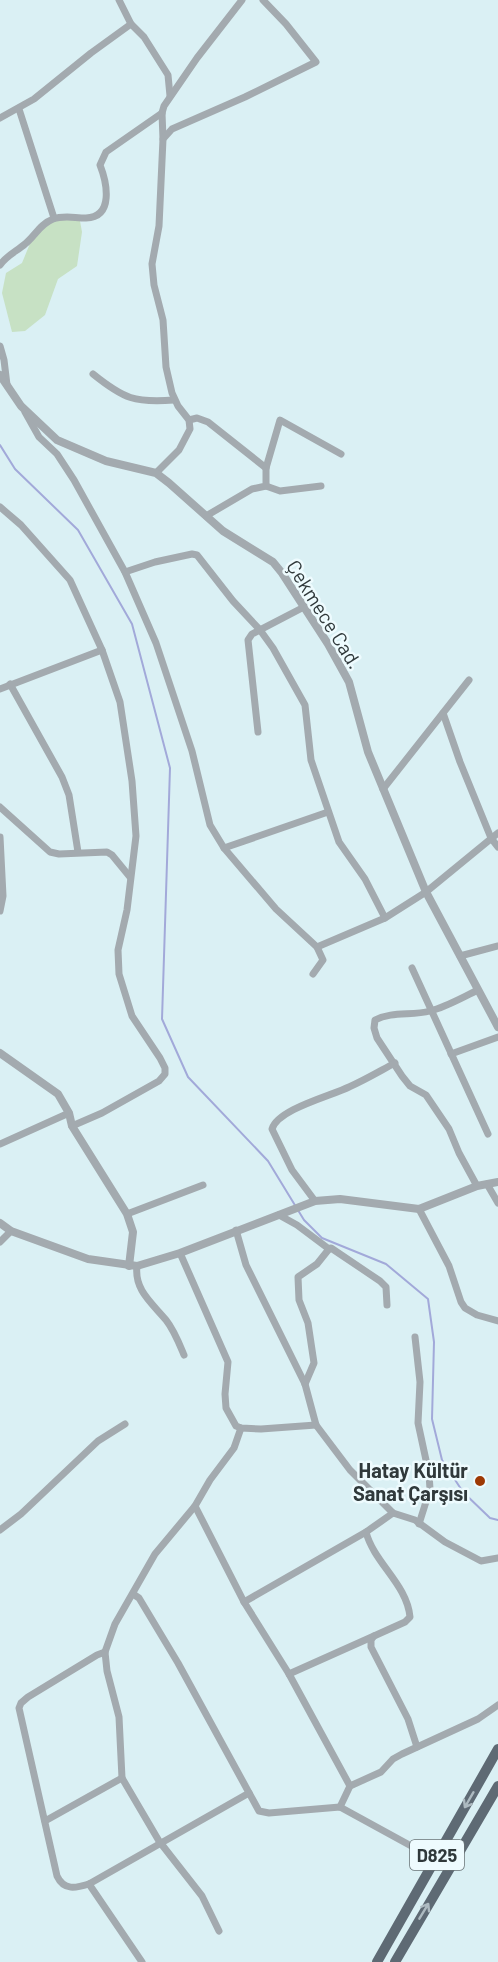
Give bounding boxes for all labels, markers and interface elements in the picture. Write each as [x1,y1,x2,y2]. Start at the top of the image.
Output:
street label: Çekmece Cad. [282,555,368,673]
place label: Hatay Kültür Sanat Çarşısı [353,1458,468,1505]
marker: Hatay Kültür Sanat Çarşısı [473,1474,487,1488]
one-way arrow [463,1791,475,1808]
road number: D825 [410,1840,464,1870]
one-way arrow [418,1903,430,1920]

